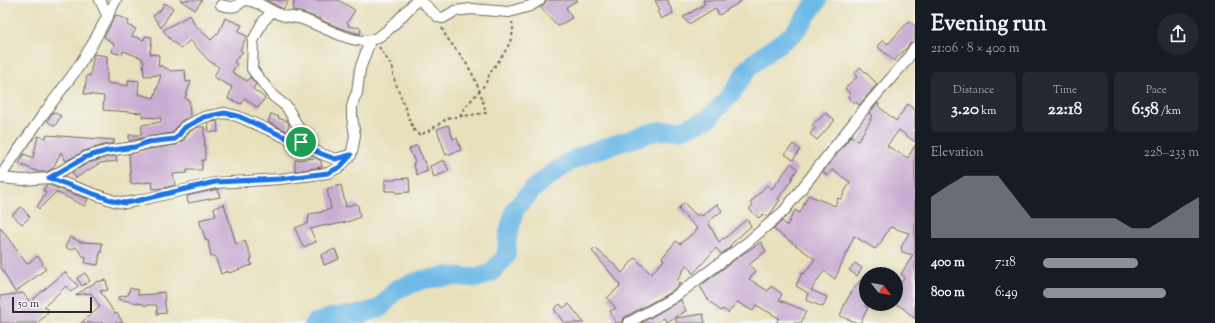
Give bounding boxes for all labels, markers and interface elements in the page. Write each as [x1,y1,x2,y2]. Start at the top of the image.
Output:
text: Evening run [931,9,1047,41]
button: share [1157,13,1199,55]
text: 21:06 · 8 × 400 m [931,40,1020,58]
text: Distance [953,82,994,98]
text: Time [1053,82,1077,98]
text: Pace [1146,82,1167,98]
text: 3.20 [951,98,979,122]
text: 22:18 [1048,98,1082,122]
text: 6:58 [1132,98,1159,122]
text: km [979,103,996,119]
text: /km [1159,103,1181,119]
pin [284,125,318,159]
icon: arrive [290,131,312,153]
text: Elevation [931,144,984,162]
text: 228–233 m [1144,144,1199,162]
text: 400 m [931,254,965,272]
text: 7:18 [995,254,1016,272]
north arrow [859,267,903,311]
map controls [859,267,903,311]
text: 800 m [931,284,965,302]
text: 6:49 [995,284,1017,302]
scale bar [12,295,92,314]
text: 50 m [18,296,39,312]

